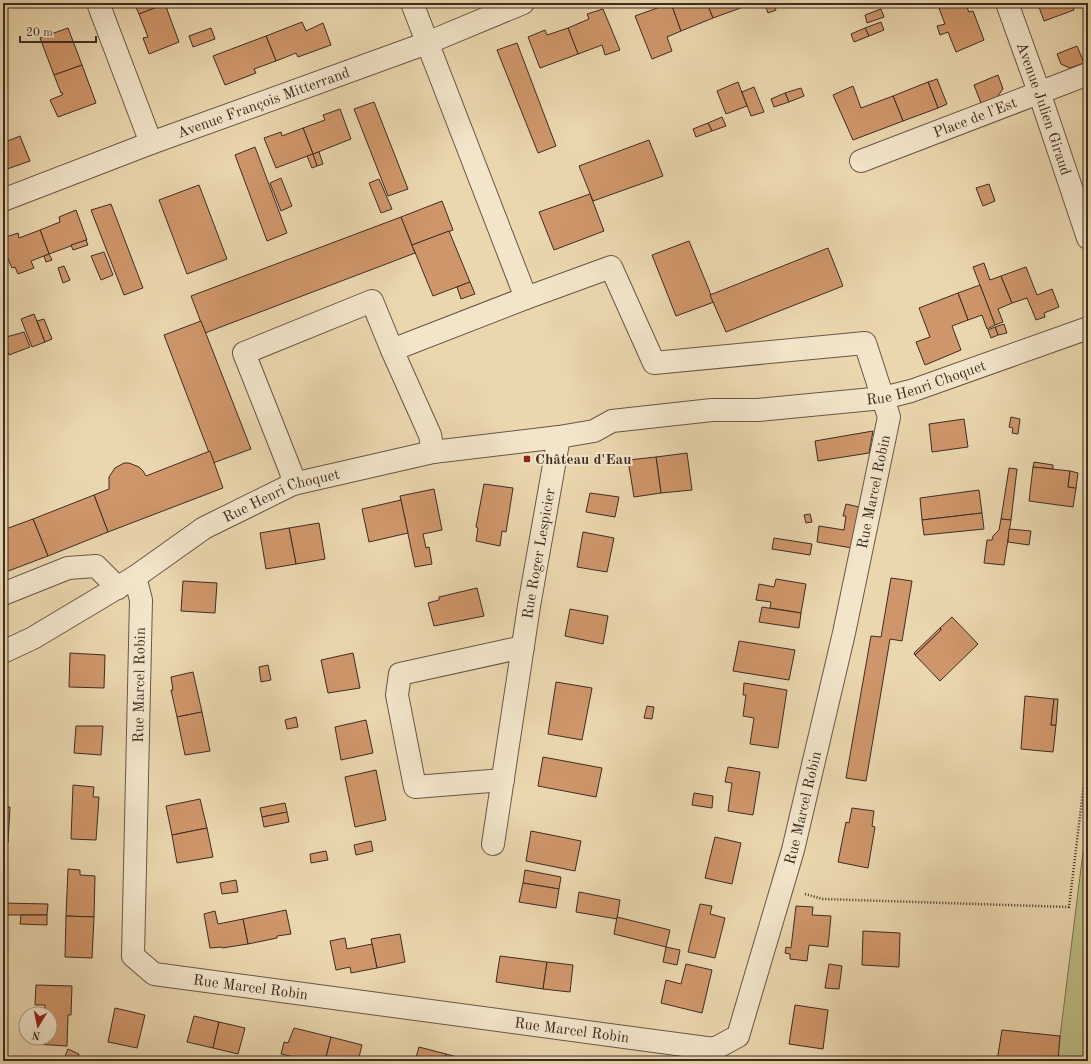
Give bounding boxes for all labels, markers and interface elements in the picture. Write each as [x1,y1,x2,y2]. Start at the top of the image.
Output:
scale bar [20,18,96,44]
text: 20 m [26,27,53,39]
street label: Avenue Julien Giraud [1013,41,1073,178]
street label: Avenue François Mitterrand [176,66,352,142]
street label: Place de l'Est [932,96,1019,142]
street label: Rue Henri Choquet [866,359,988,409]
street label: Rue Marcel Robin [856,434,894,550]
place label: Château d'Eau [535,453,631,468]
marker: Château d'Eau [522,454,532,464]
street label: Rue Henri Choquet [221,468,341,526]
street label: Rue Roger Lespicier [521,487,559,620]
street label: Rue Marcel Robin [132,627,149,743]
street label: Rue Marcel Robin [783,750,825,867]
street label: Rue Marcel Robin [192,973,309,1004]
north arrow [18,1006,58,1046]
street label: Rue Marcel Robin [513,1016,630,1047]
text: N [31,1028,42,1041]

